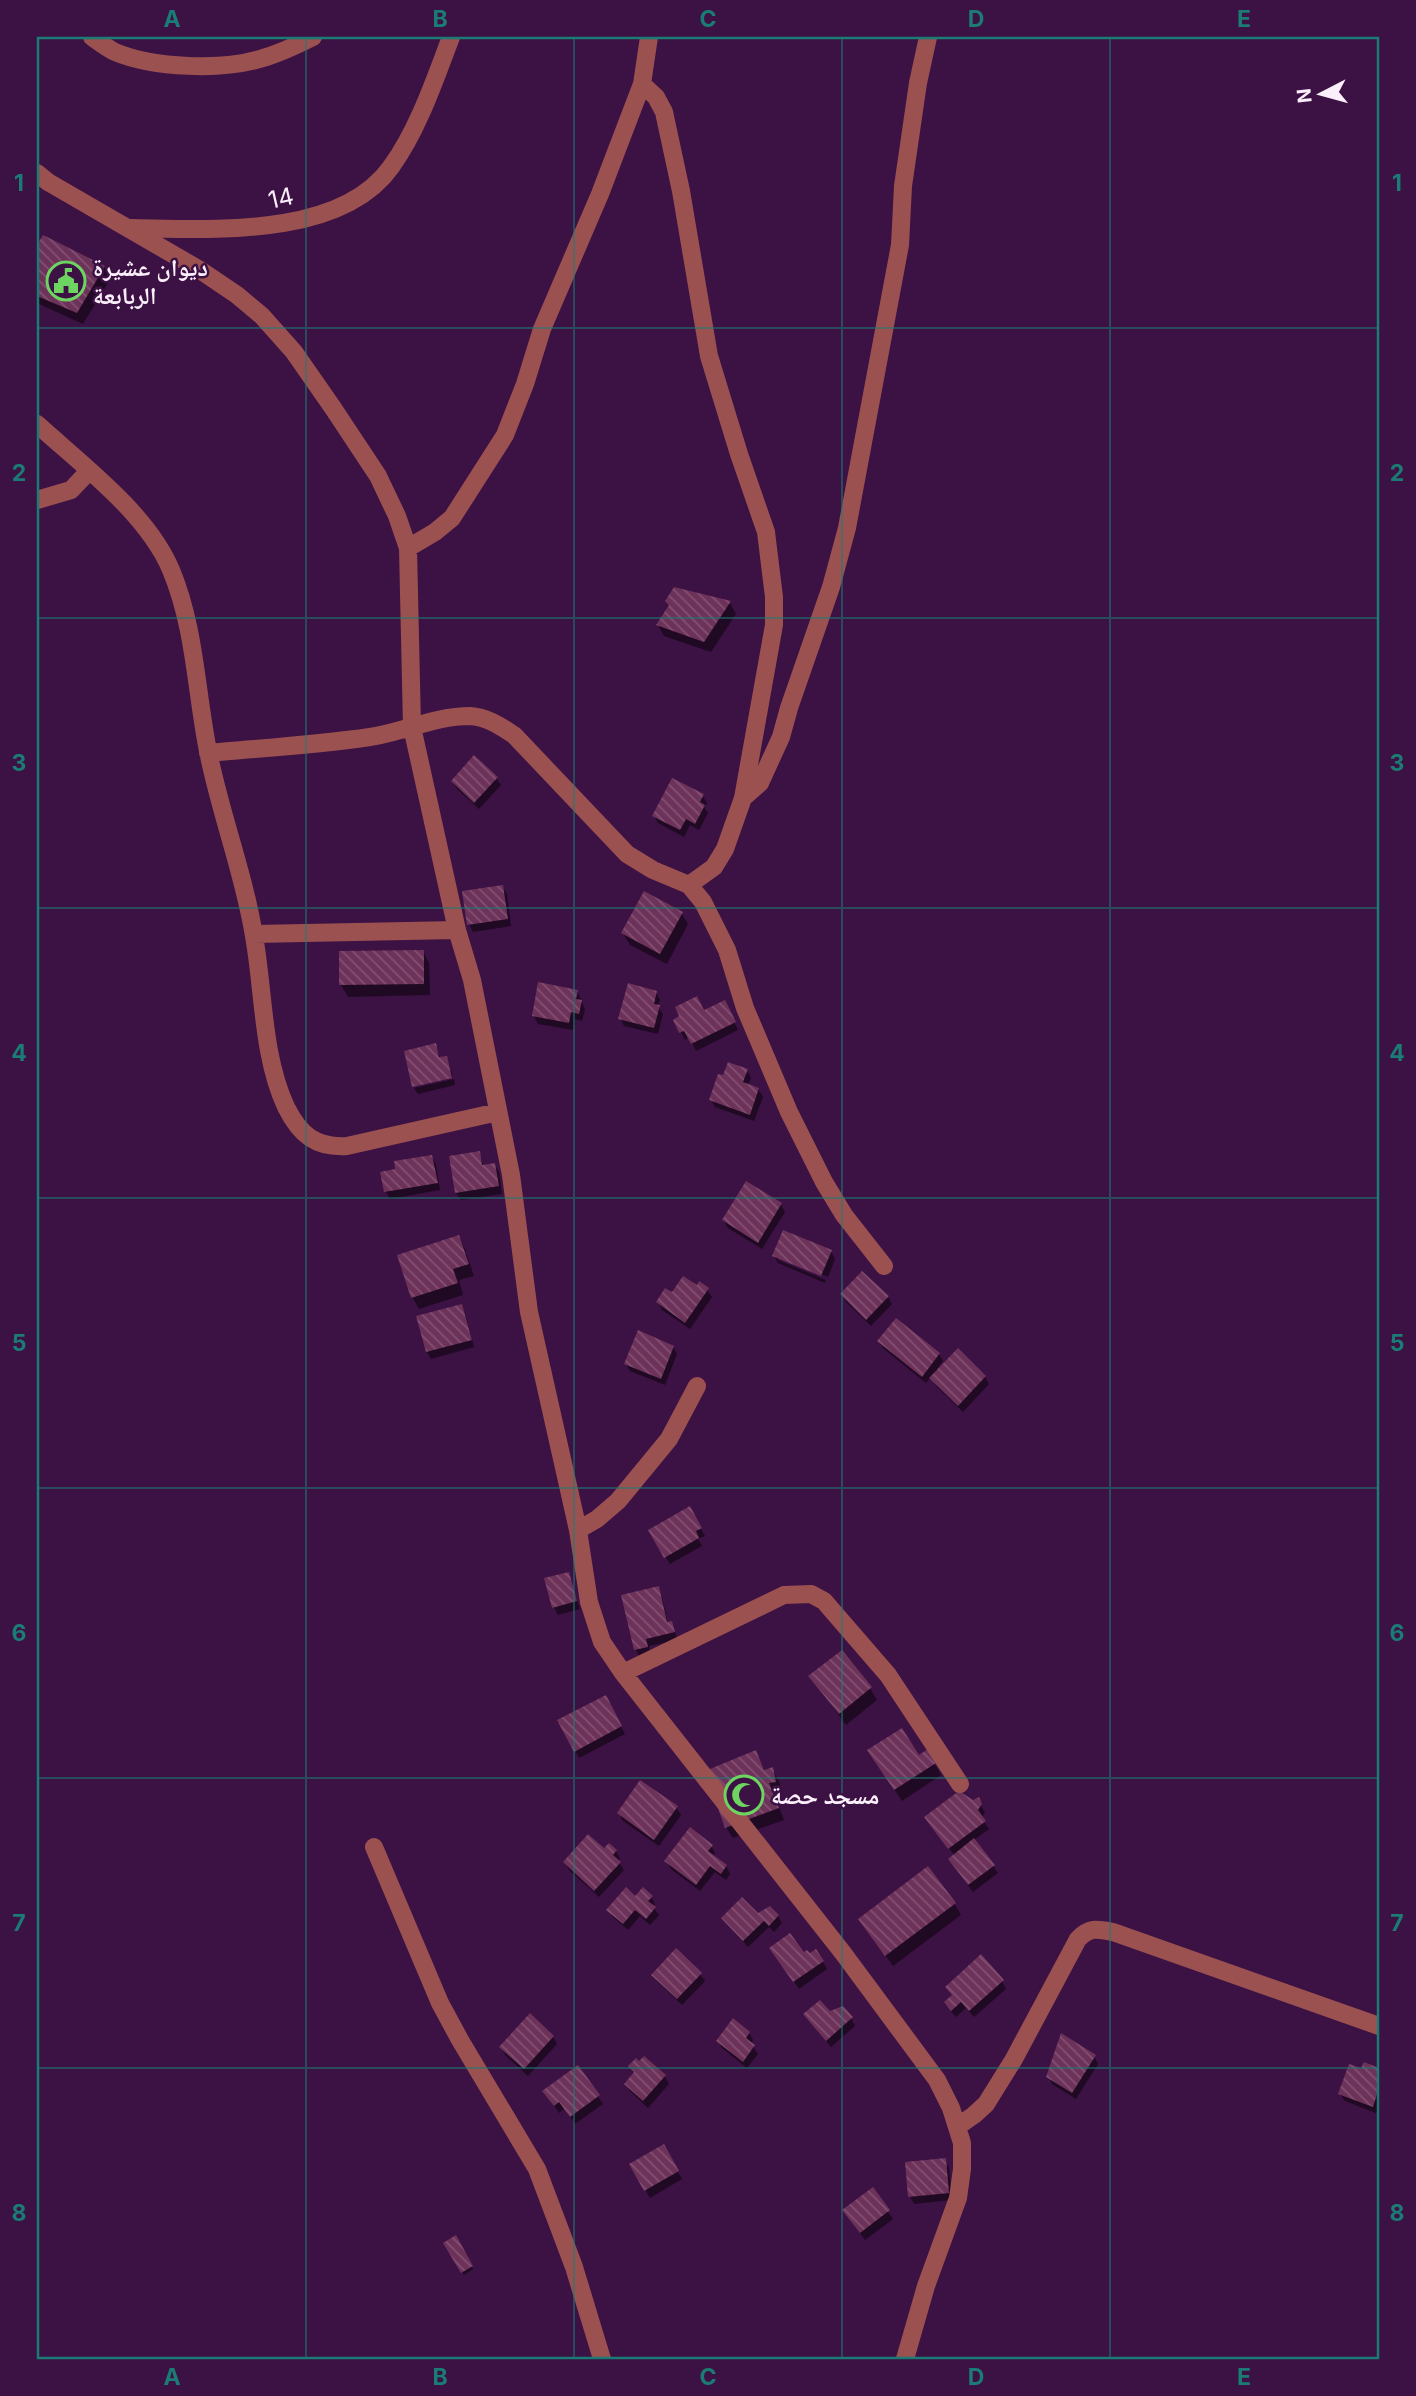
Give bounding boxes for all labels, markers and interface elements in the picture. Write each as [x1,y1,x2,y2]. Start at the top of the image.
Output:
text: A [163,5,181,33]
text: B [432,5,448,33]
text: C [699,5,717,33]
text: D [968,5,984,33]
text: E [1237,5,1251,33]
north arrow [1286,60,1356,130]
text: N [1292,87,1317,104]
text: 1 [14,169,24,197]
text: 1 [1392,169,1402,197]
street label: 14 [265,181,297,215]
place label: ديوان عشيرة الربابعة [93,253,208,310]
public building icon: ديوان عشيرة الربابعة [45,260,87,302]
text: 2 [12,459,26,487]
text: 2 [1390,459,1404,487]
text: 3 [12,749,26,777]
text: 3 [1390,749,1404,777]
text: 4 [11,1039,27,1067]
text: 4 [1389,1039,1405,1067]
text: 5 [12,1329,26,1357]
text: 5 [1390,1329,1404,1357]
text: 6 [12,1619,26,1647]
text: 6 [1390,1619,1404,1647]
mosque icon: مسجد حصة [723,1774,765,1816]
place label: مسجد حصة [771,1781,879,1810]
text: 7 [12,1909,26,1937]
text: 7 [1390,1909,1404,1937]
text: 8 [12,2199,26,2227]
text: 8 [1390,2199,1404,2227]
text: A [163,2363,181,2391]
text: B [432,2363,448,2391]
text: C [699,2363,717,2391]
text: D [968,2363,984,2391]
text: E [1237,2363,1251,2391]

